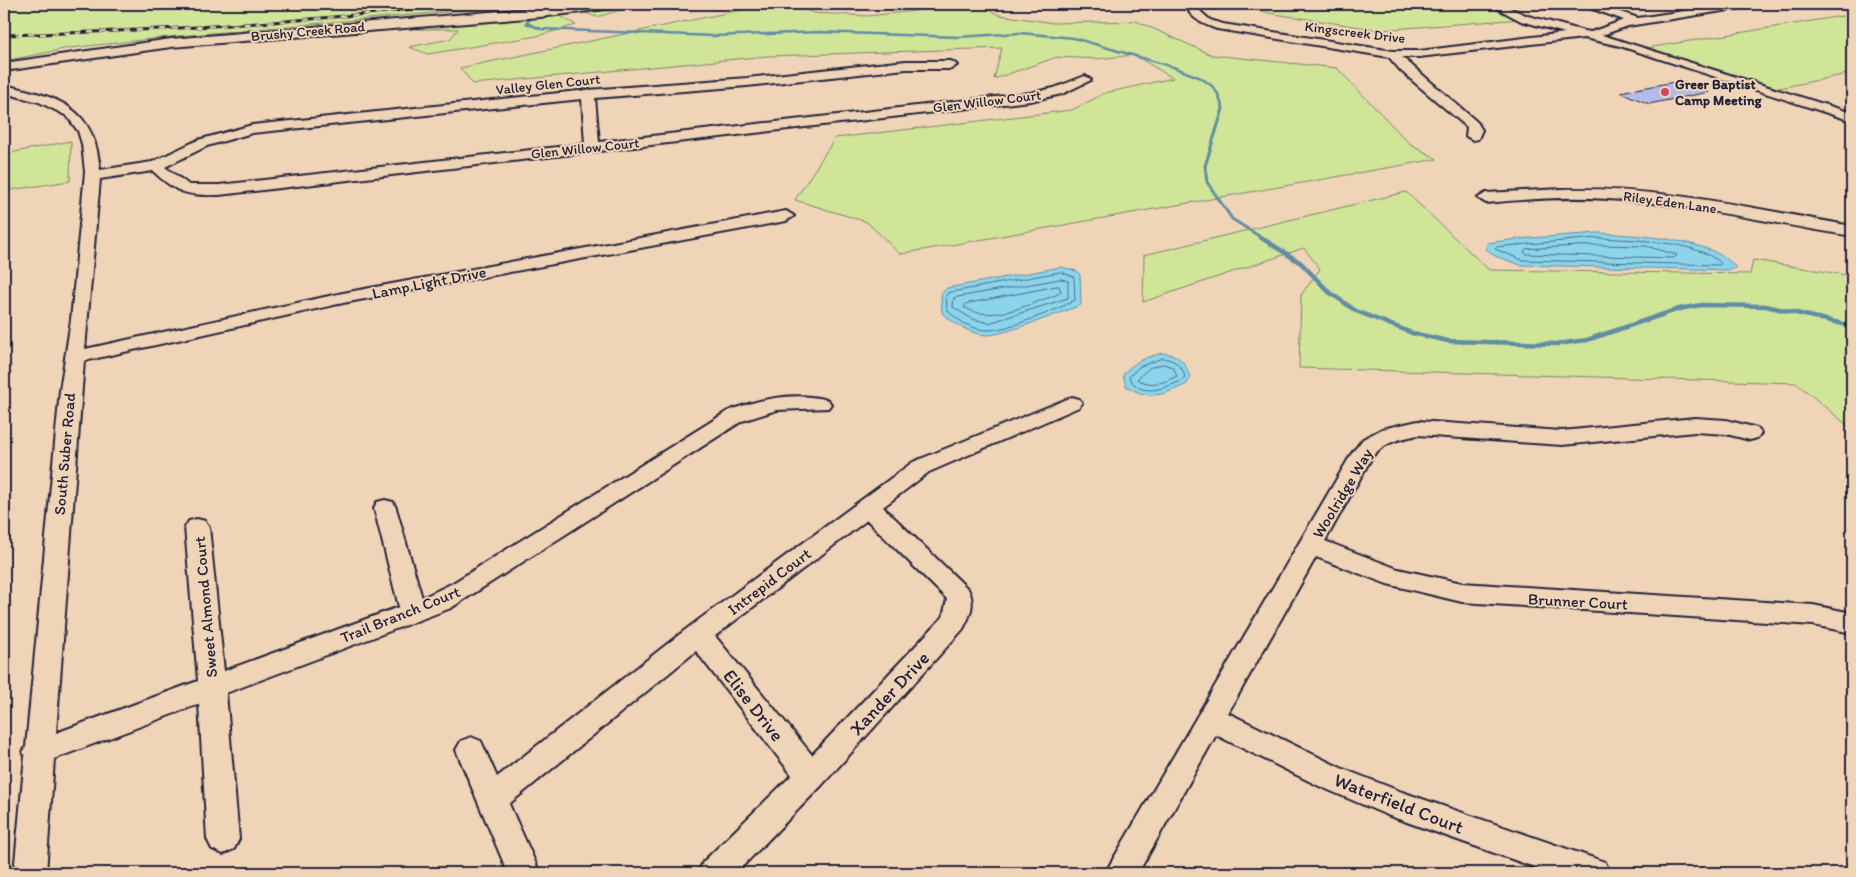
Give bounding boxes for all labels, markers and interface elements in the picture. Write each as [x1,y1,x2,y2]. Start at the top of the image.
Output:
street label: Brushy Creek Road [250,18,366,45]
street label: Kingscreek Drive [1304,18,1406,47]
street label: Valley Glen Court [495,71,601,98]
place label: Greer Baptist Camp Meeting [1675,76,1763,109]
street label: Glen Willow Court [932,86,1042,117]
marker: Greer Baptist Camp Meeting [1659,86,1671,98]
street label: Glen Willow Court [530,134,640,163]
street label: Riley Eden Lane [1622,188,1718,218]
street label: Lamp Light Drive [370,262,488,303]
street label: South Suber Road [50,392,79,516]
street label: Woolridge Way [1308,445,1377,542]
street label: Sweet Almond Court [190,536,221,678]
street label: Intrepid Court [724,544,815,619]
street label: Trail Branch Court [338,582,463,647]
street label: Brunner Court [1528,589,1628,614]
street label: Xander Drive [845,647,934,740]
street label: Elise Drive [718,665,789,746]
street label: Waterfield Court [1331,768,1467,839]

